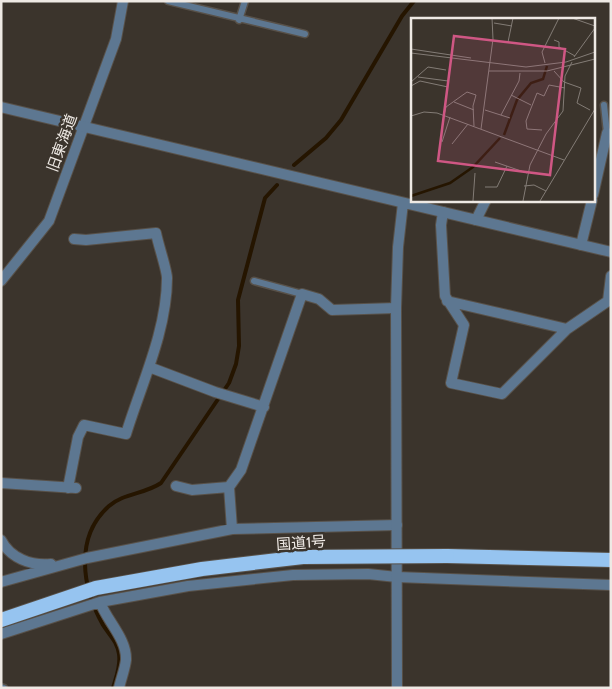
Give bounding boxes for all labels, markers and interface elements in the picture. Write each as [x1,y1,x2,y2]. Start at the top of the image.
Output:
inset map [411,18,594,201]
street label: 旧東海道 [43,112,81,174]
street label: 国道1号 [275,532,327,554]

